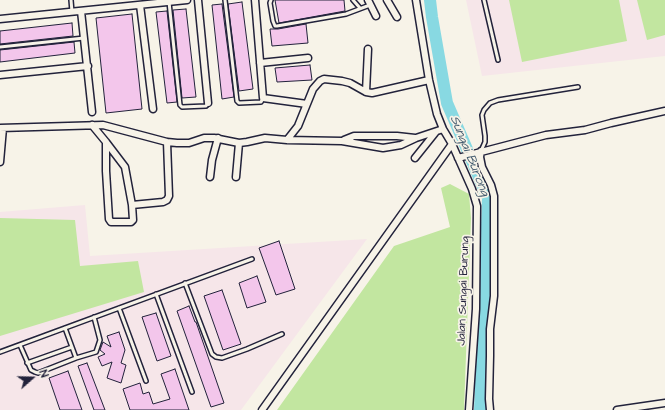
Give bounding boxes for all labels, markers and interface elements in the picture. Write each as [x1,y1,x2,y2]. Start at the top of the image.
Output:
water label: Sungai Burong [446,113,492,199]
street label: Jalan Sungai Burung [455,236,473,346]
north arrow [12,358,52,398]
text: N [36,368,52,380]

